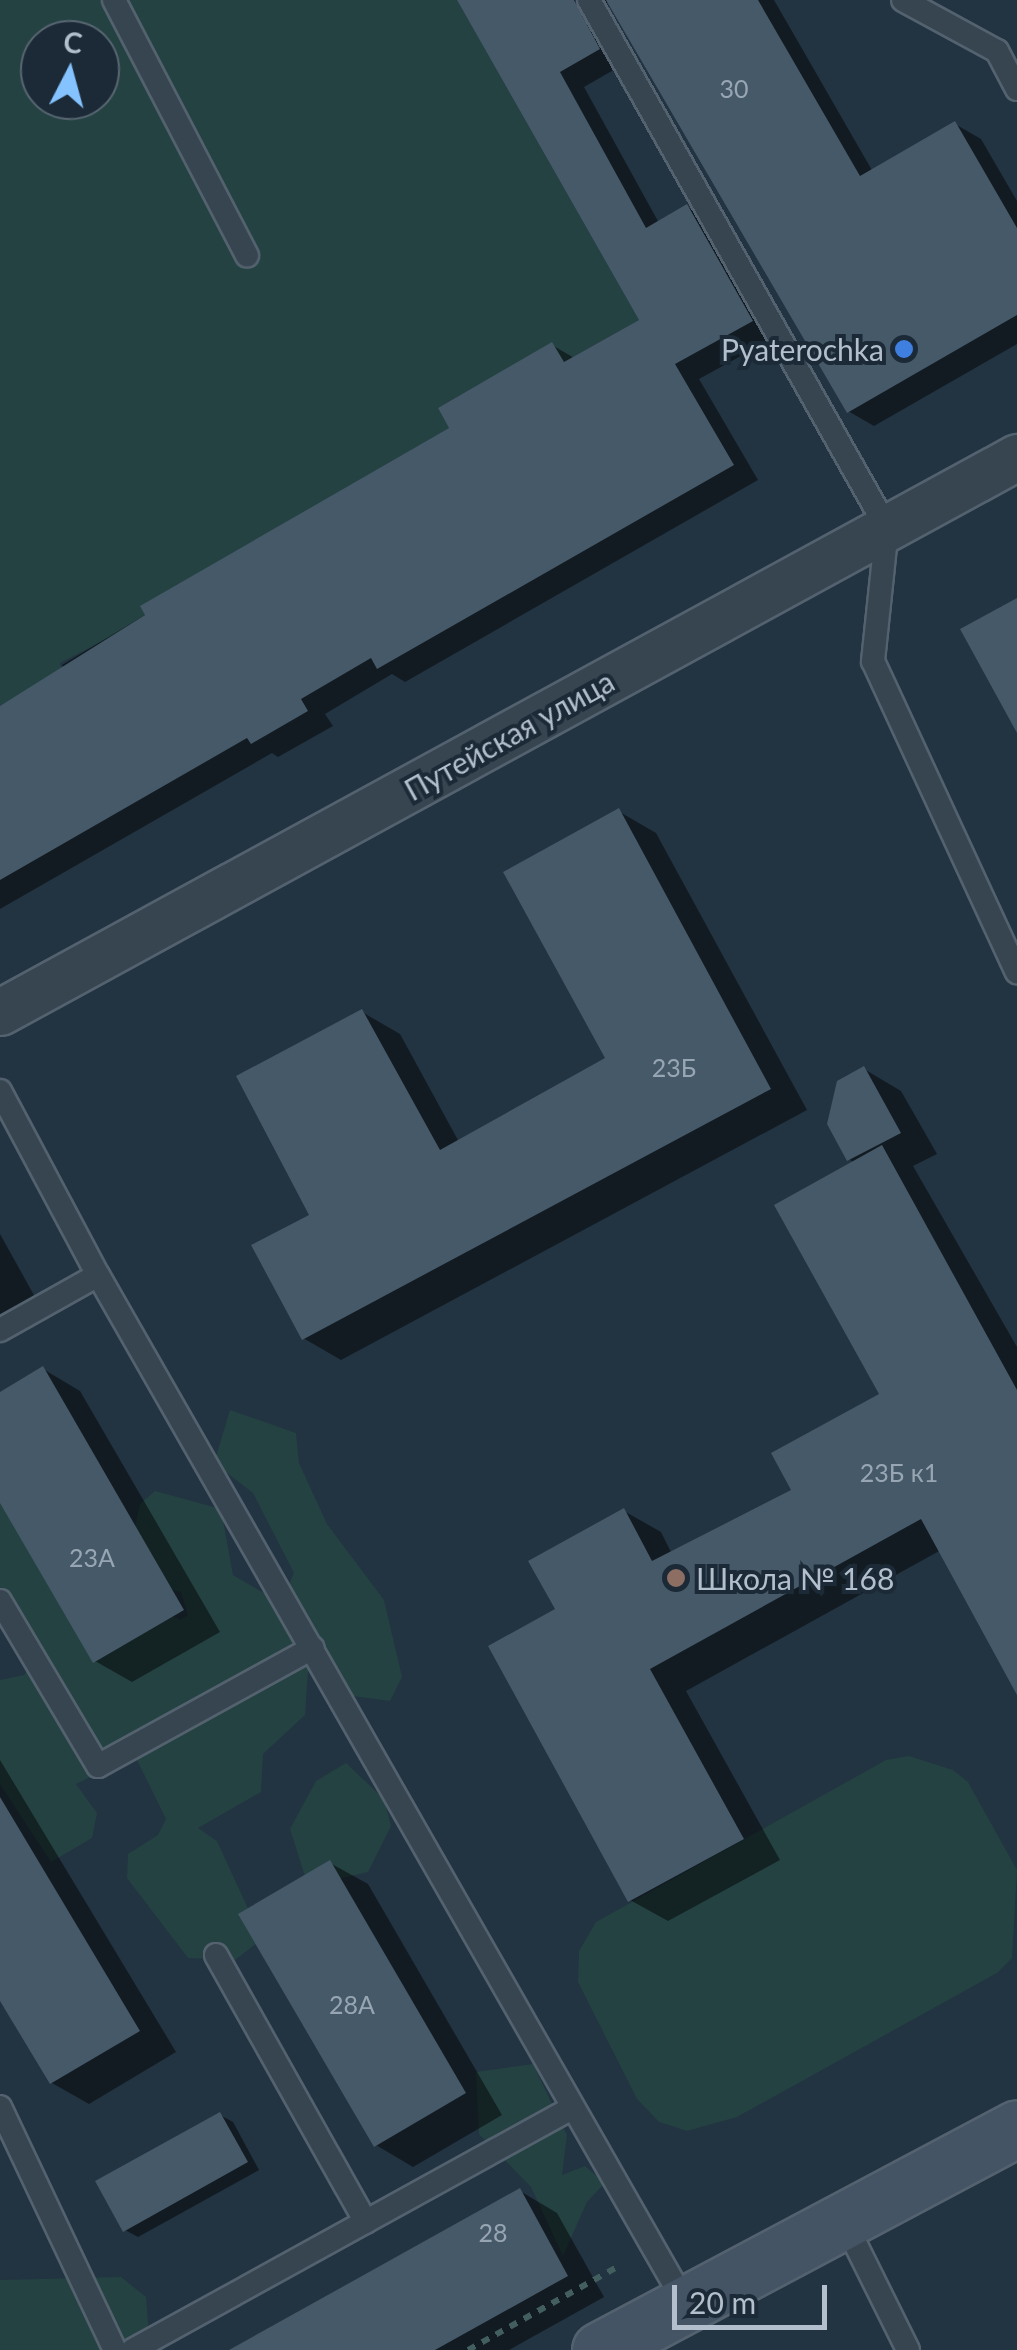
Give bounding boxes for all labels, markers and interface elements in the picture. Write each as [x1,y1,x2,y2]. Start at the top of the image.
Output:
north arrow [20,20,120,120]
text: С [62,24,84,60]
house number: 30 [720,73,748,103]
place label: Pyaterochka [721,331,884,367]
marker: Pyaterochka [893,338,915,360]
street label: Путейская улица [398,663,620,807]
house number: 23Б [652,1052,696,1082]
house number: 23Б к1 [860,1457,938,1487]
house number: 23А [69,1542,115,1572]
place label: Школа № 168 [696,1560,894,1596]
marker: Школа № 168 [665,1567,687,1589]
house number: 28А [329,1989,375,2019]
house number: 28 [479,2217,507,2247]
scale bar [677,2265,832,2327]
text: 20 m [689,2284,756,2320]

